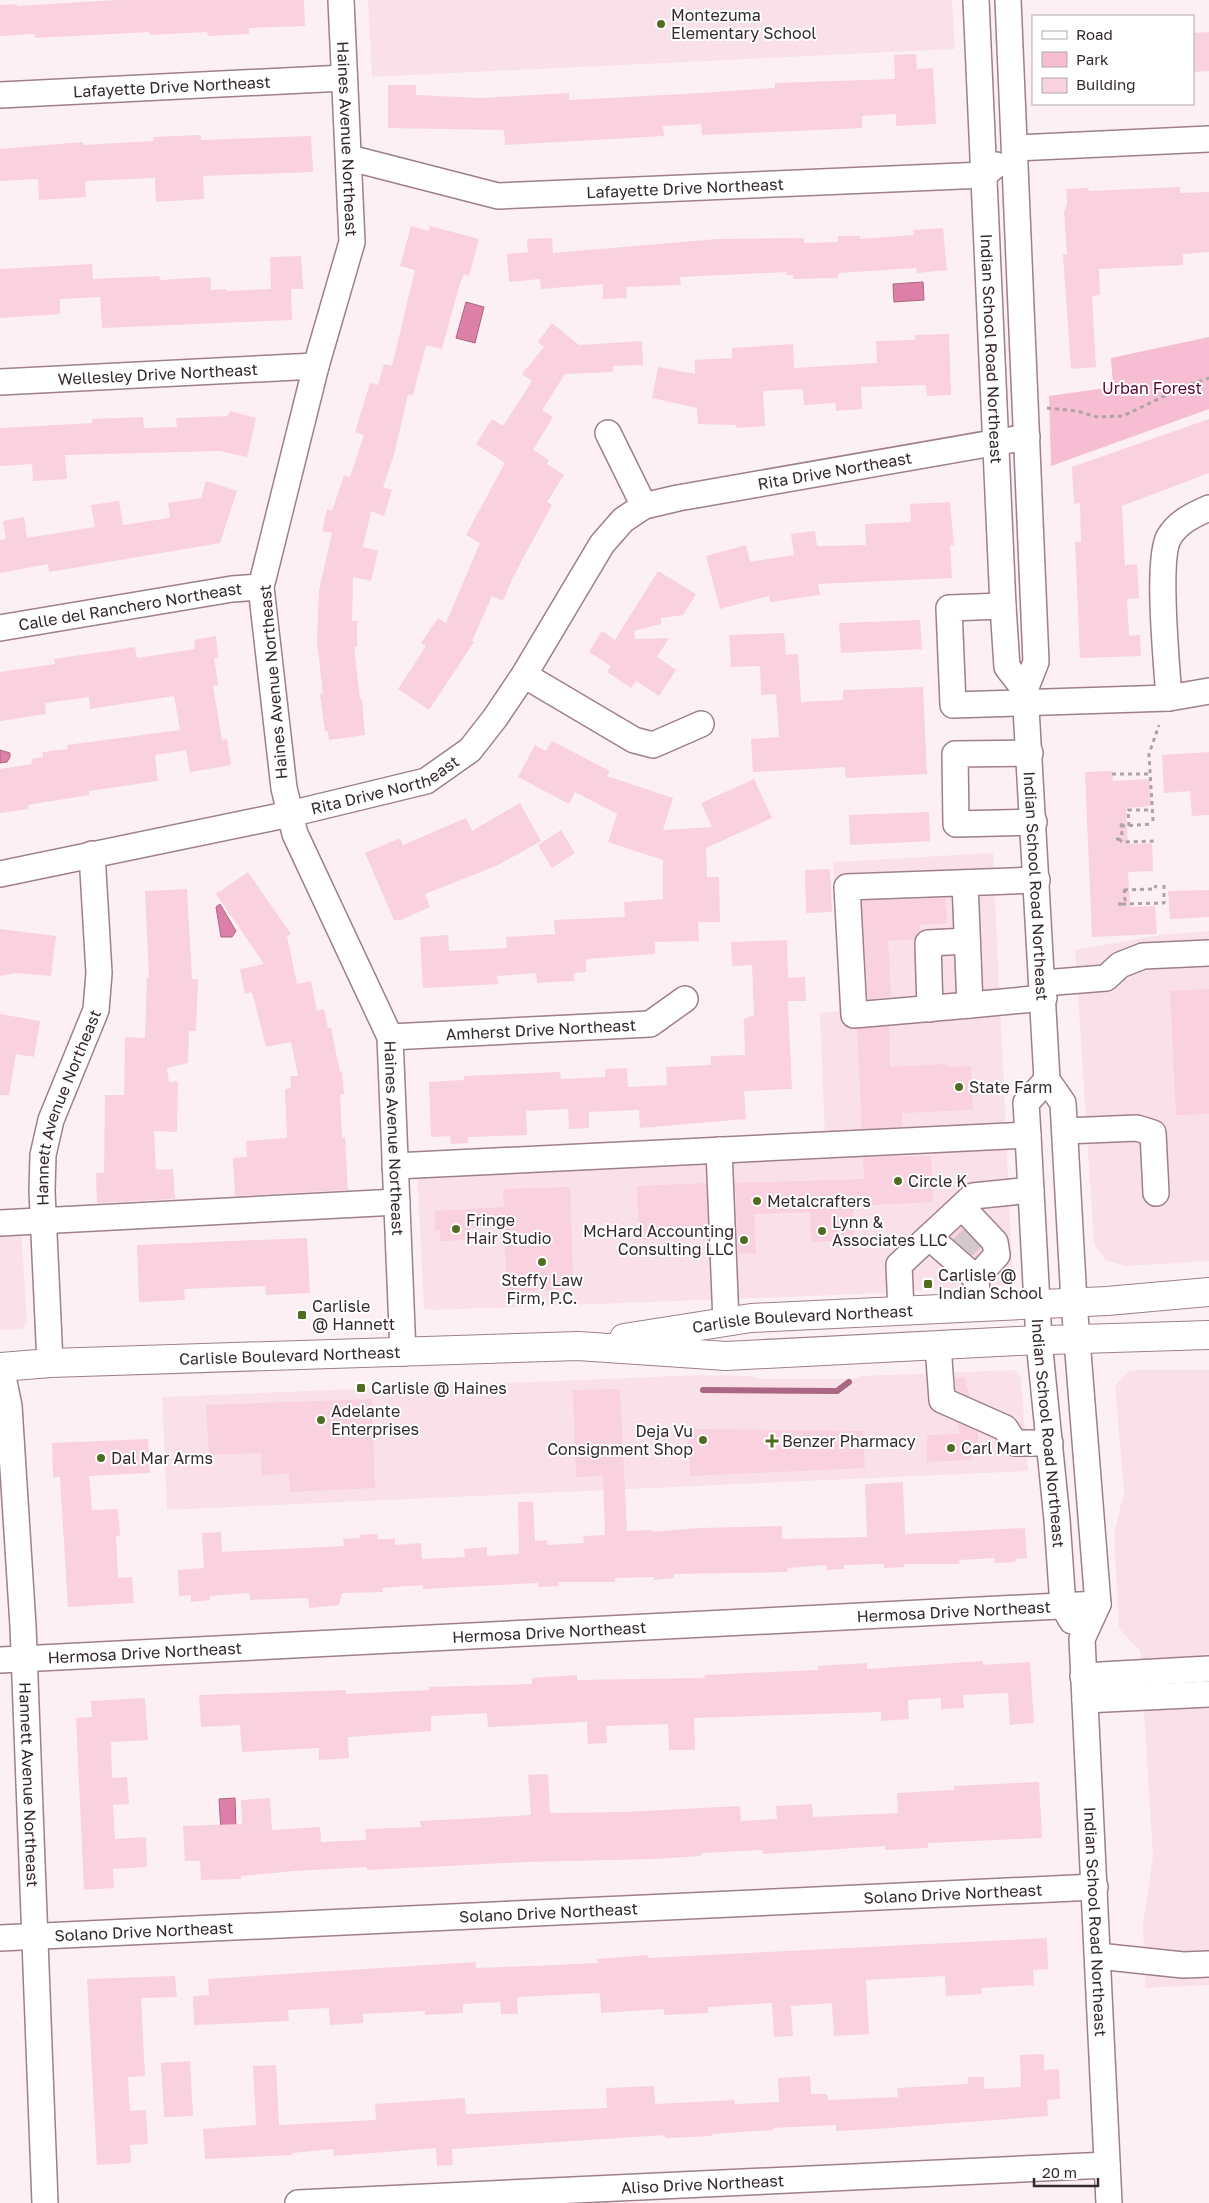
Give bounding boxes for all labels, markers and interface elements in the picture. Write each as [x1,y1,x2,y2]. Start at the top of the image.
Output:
place label: Montezuma Elementary School [671,5,816,43]
legend [1032,15,1194,105]
marker: Montezuma Elementary School [655,18,667,30]
text: Road [1076,25,1113,43]
street label: Haines Avenue Northeast [333,41,362,237]
text: Park [1076,50,1109,68]
street label: Lafayette Drive Northeast [72,72,271,101]
text: Building [1076,75,1136,93]
street label: Lafayette Drive Northeast [586,174,784,202]
street label: Indian School Road Northeast [976,233,1007,464]
street label: Wellesley Drive Northeast [57,359,258,389]
park label: Urban Forest [1102,378,1202,398]
street label: Rita Drive Northeast [756,447,913,494]
street label: Calle del Ranchero Northeast [17,578,243,635]
street label: Haines Avenue Northeast [255,584,291,780]
street label: Rita Drive Northeast [309,751,463,819]
street label: Indian School Road Northeast [1020,771,1053,1001]
street label: Hannett Avenue Northeast [32,1007,105,1206]
street label: Amherst Drive Northeast [445,1015,637,1044]
street label: Haines Avenue Northeast [380,1040,408,1236]
place label: State Farm [969,1077,1053,1097]
marker: State Farm [953,1081,965,1093]
place label: Circle K [908,1171,967,1191]
marker: Circle K [892,1175,904,1187]
place label: Metalcrafters [767,1191,871,1211]
marker: Metalcrafters [751,1195,763,1207]
place label: Fringe Hair Studio [466,1210,551,1248]
place label: Lynn & Associates LLC [832,1212,948,1250]
place label: McHard Accounting Consulting LLC [583,1221,734,1259]
marker: Fringe Hair Studio [450,1223,462,1235]
marker: Lynn & Associates LLC [816,1225,828,1237]
marker: McHard Accounting Consulting LLC [738,1234,750,1246]
marker: Steffy Law Firm, P.C. [536,1256,548,1268]
place label: Carlisle @ Indian School [938,1265,1043,1303]
place label: Steffy Law Firm, P.C. [501,1270,583,1308]
marker: Carlisle @ Indian School [922,1278,934,1290]
place label: Carlisle @ Hannett [312,1296,395,1334]
street label: Carlisle Boulevard Northeast [691,1300,914,1337]
marker: Carlisle @ Hannett [296,1309,308,1321]
street label: Indian School Road Northeast [1028,1318,1069,1548]
street label: Carlisle Boulevard Northeast [179,1342,401,1369]
place label: Carlisle @ Haines [371,1378,507,1398]
marker: Carlisle @ Haines [355,1382,367,1394]
place label: Adelante Enterprises [331,1401,419,1439]
marker: Adelante Enterprises [315,1414,327,1426]
place label: Deja Vu Consignment Shop [547,1421,693,1459]
place label: Benzer Pharmacy [782,1431,916,1451]
marker: Deja Vu Consignment Shop [697,1434,709,1446]
marker: Benzer Pharmacy [766,1435,778,1447]
place label: Carl Mart [961,1438,1032,1458]
marker: Carl Mart [945,1442,957,1454]
place label: Dal Mar Arms [111,1448,213,1468]
marker: Dal Mar Arms [95,1452,107,1464]
street label: Hermosa Drive Northeast [856,1596,1051,1626]
street label: Hermosa Drive Northeast [452,1617,647,1647]
street label: Hermosa Drive Northeast [47,1638,242,1668]
street label: Hannett Avenue Northeast [15,1682,43,1888]
street label: Indian School Road Northeast [1080,1806,1111,2037]
street label: Solano Drive Northeast [863,1879,1043,1908]
street label: Solano Drive Northeast [459,1898,638,1927]
street label: Solano Drive Northeast [54,1917,234,1945]
scale bar [1034,2156,1098,2188]
text: 20 m [1042,2163,1077,2181]
street label: Aliso Drive Northeast [620,2170,785,2198]

